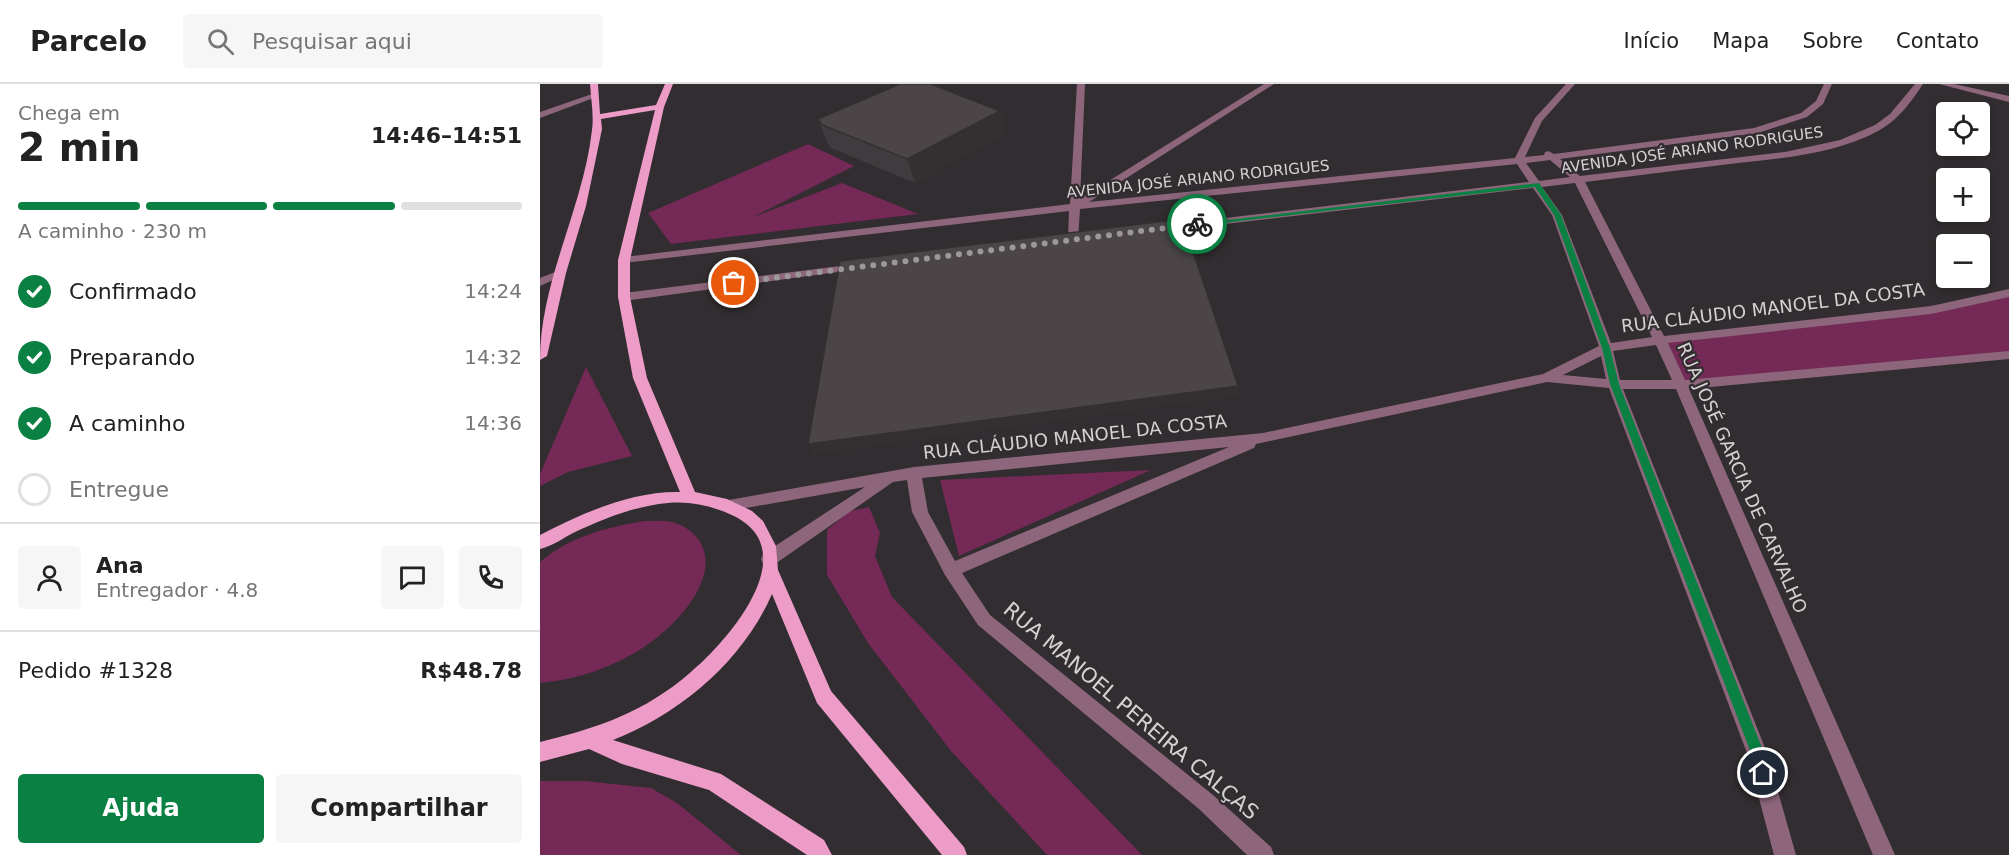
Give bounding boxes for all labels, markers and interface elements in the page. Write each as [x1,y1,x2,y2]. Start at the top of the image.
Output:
search box [183,14,603,68]
text: Parcelo [30,25,147,58]
icon: search [204,25,237,58]
text: Pesquisar aqui [252,29,412,54]
text: Início [1624,29,1679,53]
text: Mapa [1712,29,1769,53]
text: Sobre [1802,29,1863,53]
text: Contato [1896,29,1979,53]
text: Chega em [18,101,120,125]
map controls [1936,102,1990,288]
button: locate [1936,102,1990,156]
street label: AVENIDA JOSÉ ARIANO RODRIGUES [1560,122,1824,177]
text: 14:46–14:51 [371,123,522,148]
text: 2 min [18,125,140,170]
street label: AVENIDA JOSÉ ARIANO RODRIGUES [1065,155,1330,202]
button: + [1936,168,1990,222]
courier [1167,194,1227,254]
icon: bike [1181,208,1214,241]
text: A caminho · 230 m [18,219,207,243]
button: − [1936,234,1990,288]
pin [708,257,759,308]
icon: bag [717,266,750,299]
icon: check [18,275,51,308]
street label: RUA CLÁUDIO MANOEL DA COSTA [1620,278,1927,337]
text: Confirmado [69,279,197,304]
text: 14:24 [464,279,522,303]
street label: RUA JOSÉ GARCIA DE CARVALHO [1673,339,1812,616]
icon: check [18,341,51,374]
text: Preparando [69,345,195,370]
text: 14:32 [464,345,522,369]
icon: check [18,407,51,440]
street label: RUA CLÁUDIO MANOEL DA COSTA [922,410,1229,463]
text: A caminho [69,411,186,436]
text: 14:36 [464,411,522,435]
text: Entregue [69,477,169,502]
button: person [18,546,81,609]
button: chat [381,546,444,609]
button: phone [459,546,522,609]
text: Ana [96,553,144,578]
text: Entregador · 4.8 [96,578,258,602]
street label: RUA MANOEL PEREIRA CALÇAS [999,597,1263,825]
text: Pedido #1328 [18,658,173,683]
text: R$48.78 [420,658,522,683]
pin [1737,747,1788,798]
icon: home [1746,756,1779,789]
button: Ajuda [18,774,264,843]
button: Compartilhar [276,774,522,843]

